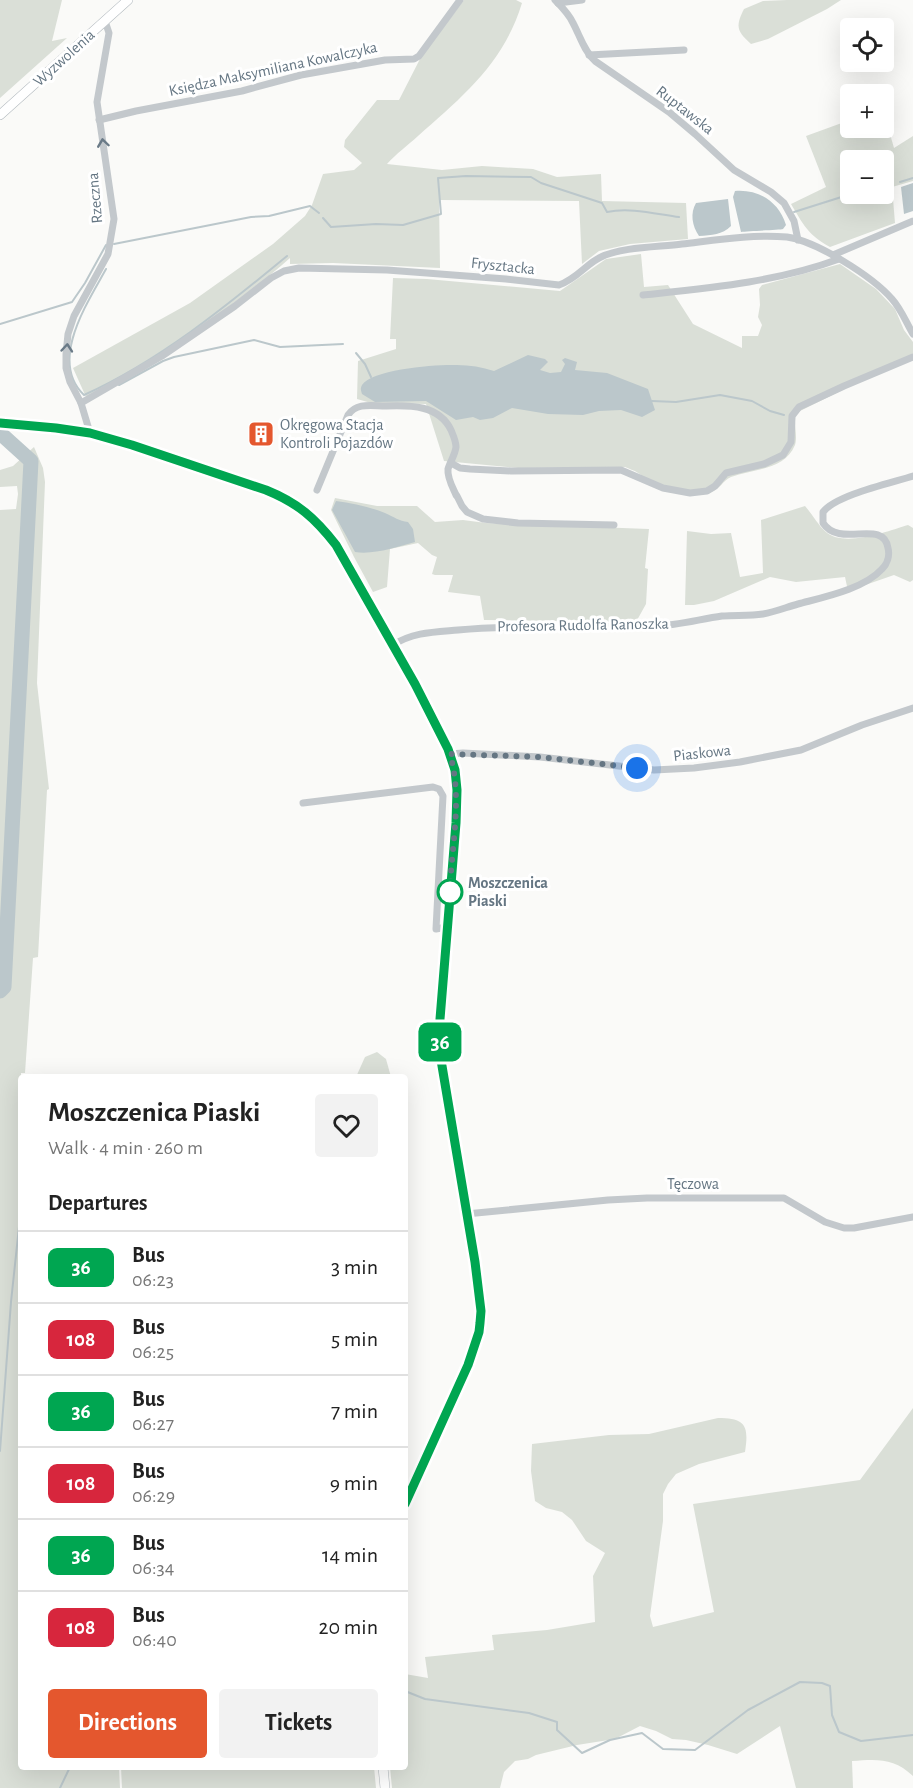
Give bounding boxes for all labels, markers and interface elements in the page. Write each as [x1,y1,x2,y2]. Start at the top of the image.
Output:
map controls [840,18,894,204]
button: locate [840,18,894,72]
street label: Wyzwolenia [30,26,98,90]
street label: Księdza Maksymiliana Kowalczyka [167,39,379,100]
street label: Ruptawska [653,83,717,137]
button: + [840,84,894,138]
one-way arrow [97,138,109,148]
button: − [840,150,894,204]
street label: Rzeczna [85,172,105,224]
street label: Frysztacka [470,255,536,278]
one-way arrow [60,343,73,352]
place label: Okręgowa Stacja Kontroli Pojazdów [280,417,393,452]
building icon: Okręgowa Stacja Kontroli Pojazdów [246,419,276,449]
street label: Profesora Rudolfa Ranoszka [497,616,669,634]
street label: Piaskowa [672,742,732,764]
your location [622,753,652,783]
place label: Moszczenica Piaski [468,875,548,909]
marker: Moszczenica Piaski [437,879,463,905]
line badge: 36 [413,1022,467,1062]
text: 36 [430,1032,450,1053]
button: heart [315,1094,378,1157]
text: Moszczenica Piaski [48,1099,260,1127]
text: Walk · 4 min · 260 m [48,1138,203,1158]
street label: Tęczowa [667,1176,719,1192]
text: Departures [48,1192,148,1214]
text: Bus [132,1244,165,1266]
text: 3 min [331,1256,378,1278]
text: 36 [71,1257,91,1278]
text: 06:23 [132,1270,174,1290]
text: Bus [132,1316,165,1338]
text: 5 min [331,1328,378,1350]
text: 108 [67,1329,95,1350]
text: 06:25 [132,1342,174,1362]
text: Bus [132,1388,165,1410]
text: 7 min [331,1400,378,1422]
text: 36 [71,1401,91,1422]
text: 06:27 [132,1414,174,1434]
text: Bus [132,1460,165,1482]
text: 9 min [330,1472,378,1494]
text: 108 [67,1473,95,1494]
text: 06:29 [132,1486,175,1506]
text: Bus [132,1532,165,1554]
text: 14 min [322,1544,378,1566]
text: 36 [71,1545,91,1566]
text: 06:34 [132,1558,174,1578]
text: Bus [132,1604,165,1626]
text: 20 min [318,1616,378,1638]
text: 108 [67,1617,95,1638]
text: 06:40 [132,1630,177,1650]
button: Directions [48,1689,207,1758]
button: Tickets [219,1689,378,1758]

